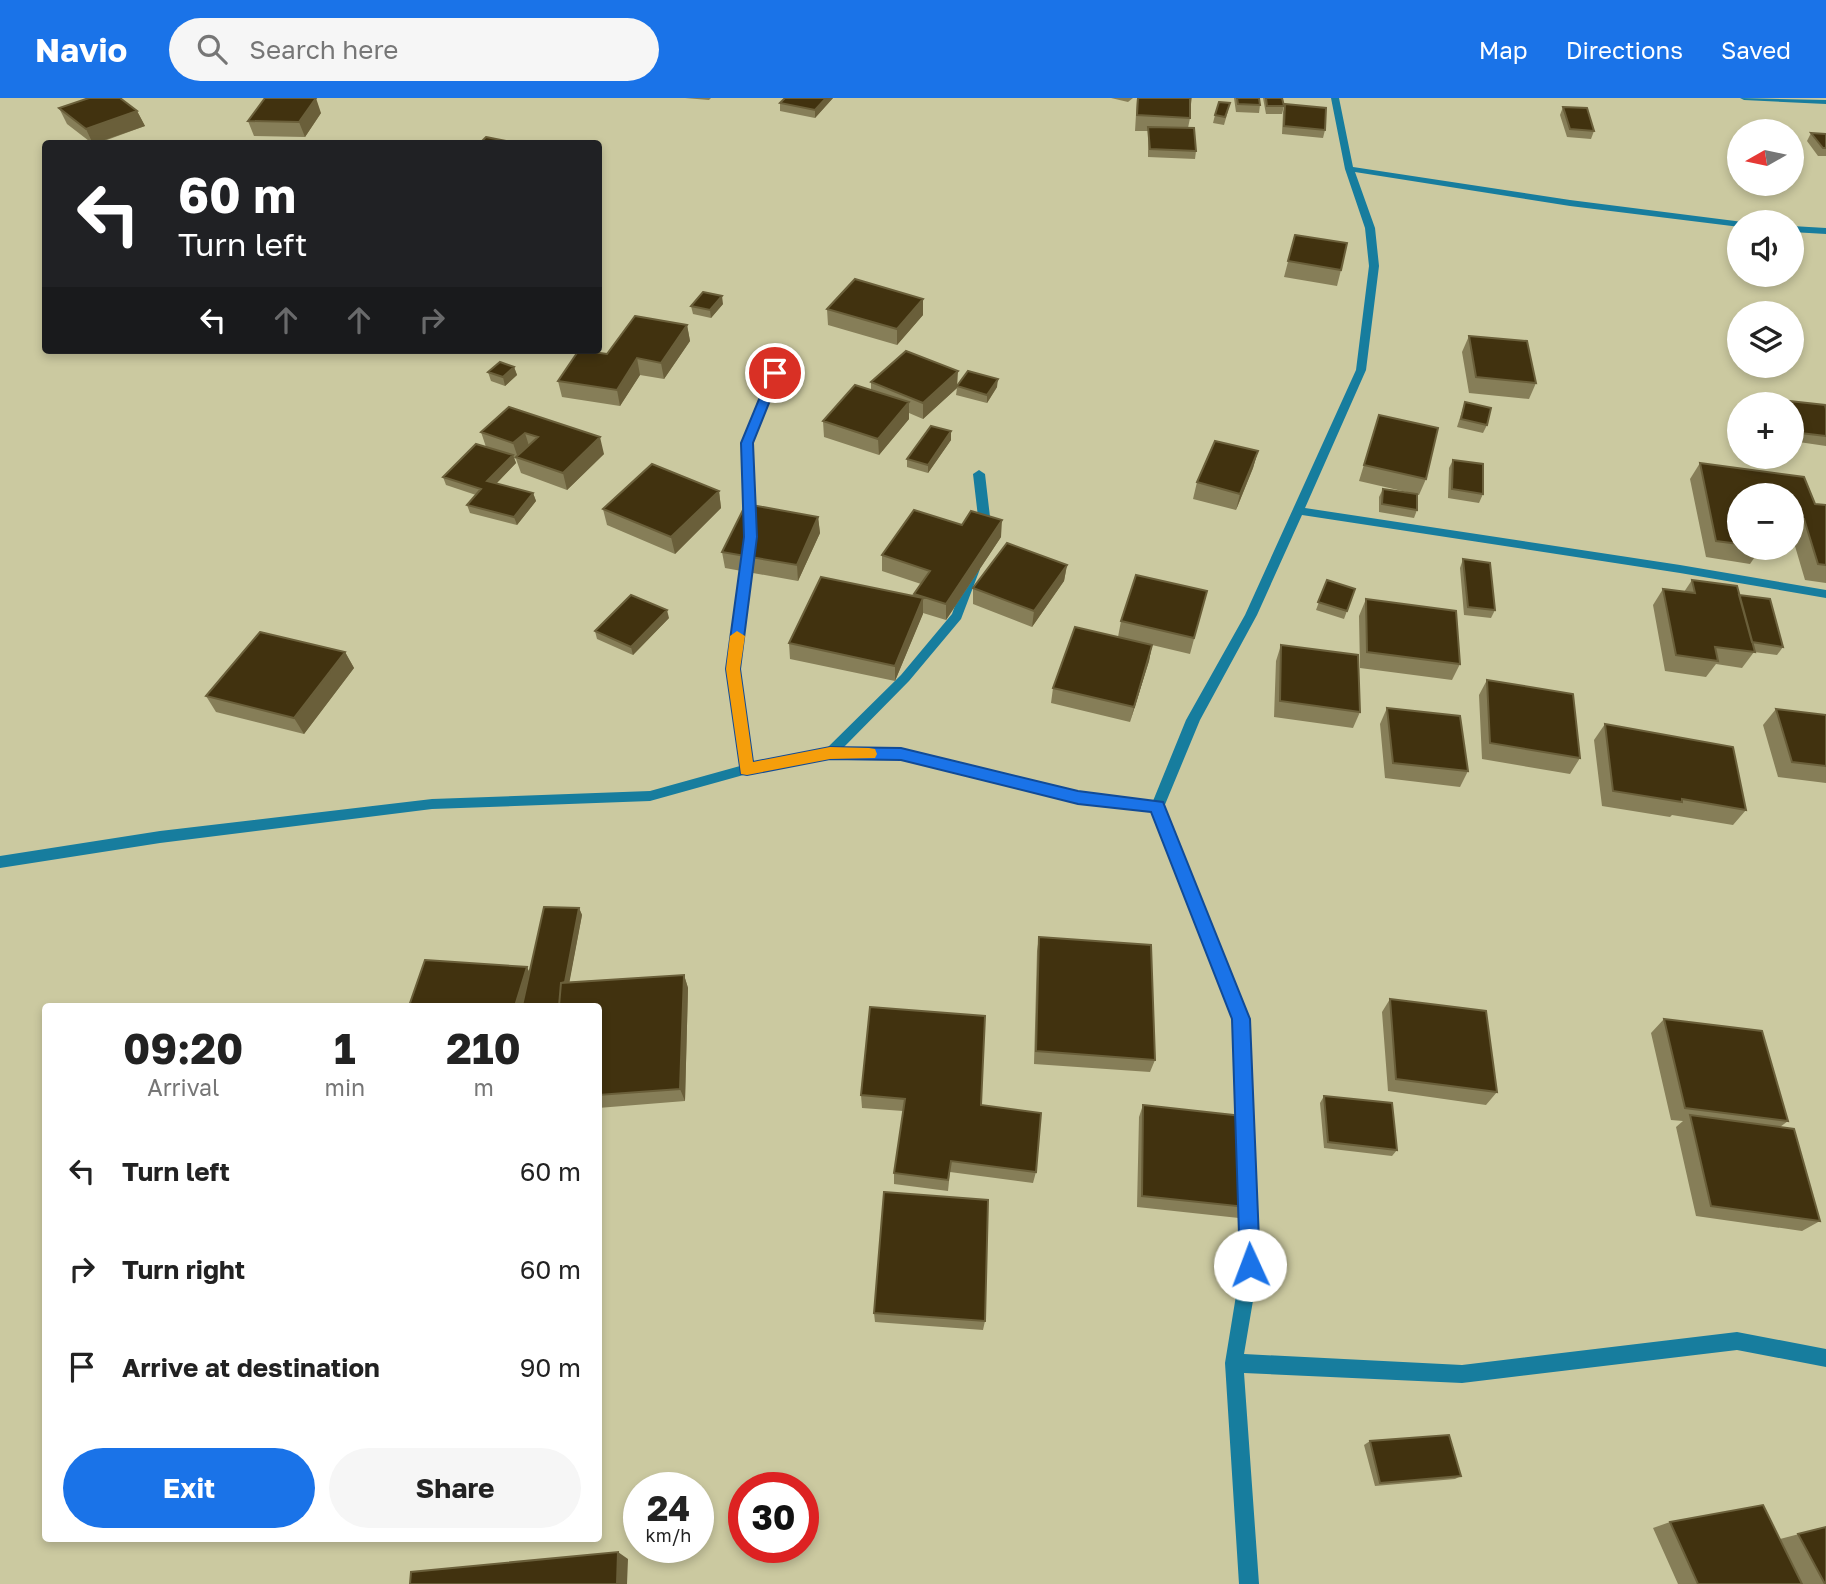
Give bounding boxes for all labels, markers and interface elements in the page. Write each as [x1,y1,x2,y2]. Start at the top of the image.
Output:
search box [169,18,659,81]
text: Navio [35,30,127,69]
icon: search [193,30,231,68]
text: Search here [249,34,398,65]
text: Map [1479,35,1528,64]
text: Directions [1566,35,1683,64]
text: Saved [1721,35,1791,64]
north arrow [1727,119,1804,196]
map controls [1727,119,1804,560]
text: 60 m [178,165,296,224]
icon: left [63,168,154,259]
button: sound [1727,210,1804,287]
text: Turn left [178,225,307,263]
icon: left [194,301,232,339]
icon: ahead [267,301,305,339]
icon: ahead [340,301,378,339]
icon: right [413,301,451,339]
button: layers [1727,301,1804,378]
pin [745,343,805,403]
icon: arrive [756,354,794,392]
button: + [1727,392,1804,469]
button: − [1727,483,1804,560]
text: 09:20 [123,1023,243,1073]
text: 1 [334,1023,356,1073]
text: 210 [446,1023,521,1073]
text: Arrival [147,1073,219,1101]
text: min [325,1073,365,1101]
text: m [473,1073,494,1101]
icon: left [63,1152,101,1190]
text: Turn left [122,1156,230,1187]
text: 60 m [520,1156,581,1187]
position arrow [1213,1228,1287,1302]
icon: right [63,1250,101,1288]
text: Turn right [122,1254,245,1285]
text: 60 m [520,1254,581,1285]
icon: arrive [63,1348,101,1386]
text: Arrive at destination [122,1352,380,1383]
text: 90 m [520,1352,581,1383]
button: Exit [63,1448,315,1528]
button: Share [329,1448,581,1528]
speed limit sign: 30 [728,1472,819,1563]
text: 24 [647,1487,690,1529]
text: km/h [646,1524,691,1546]

